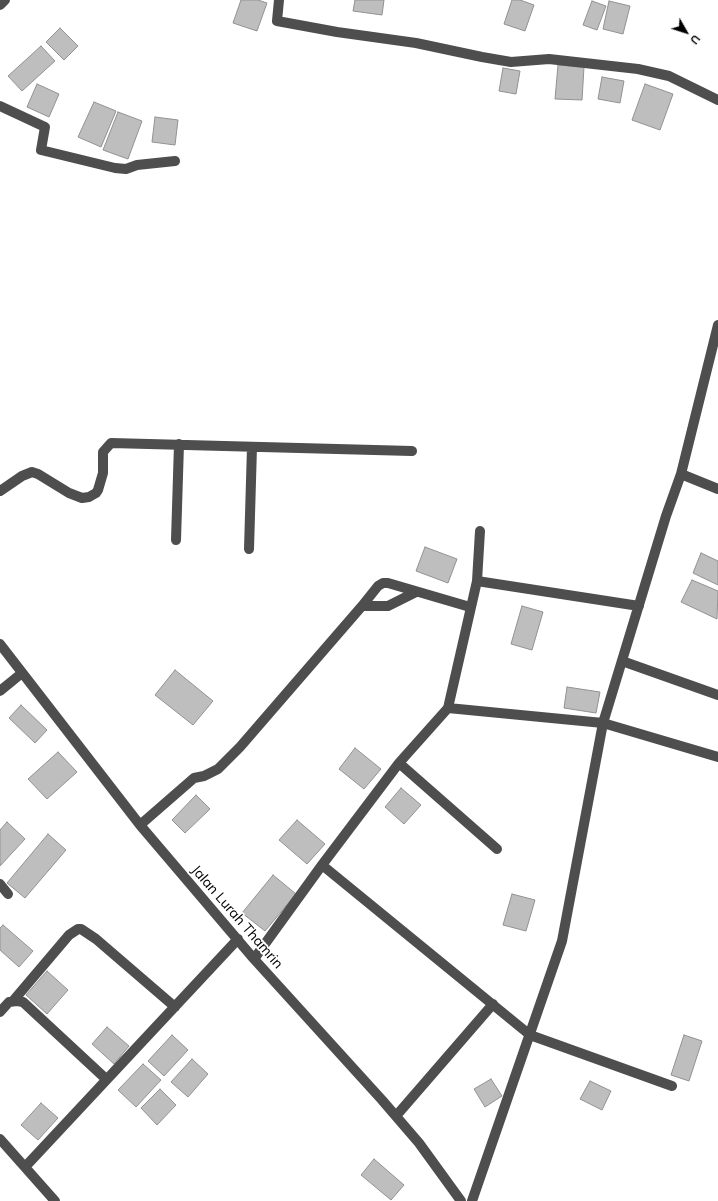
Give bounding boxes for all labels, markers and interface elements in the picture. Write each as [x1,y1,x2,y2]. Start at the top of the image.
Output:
north arrow [666,12,706,52]
text: U [687,32,703,47]
street label: Jalan Lurah Thamrin [188,862,286,972]

